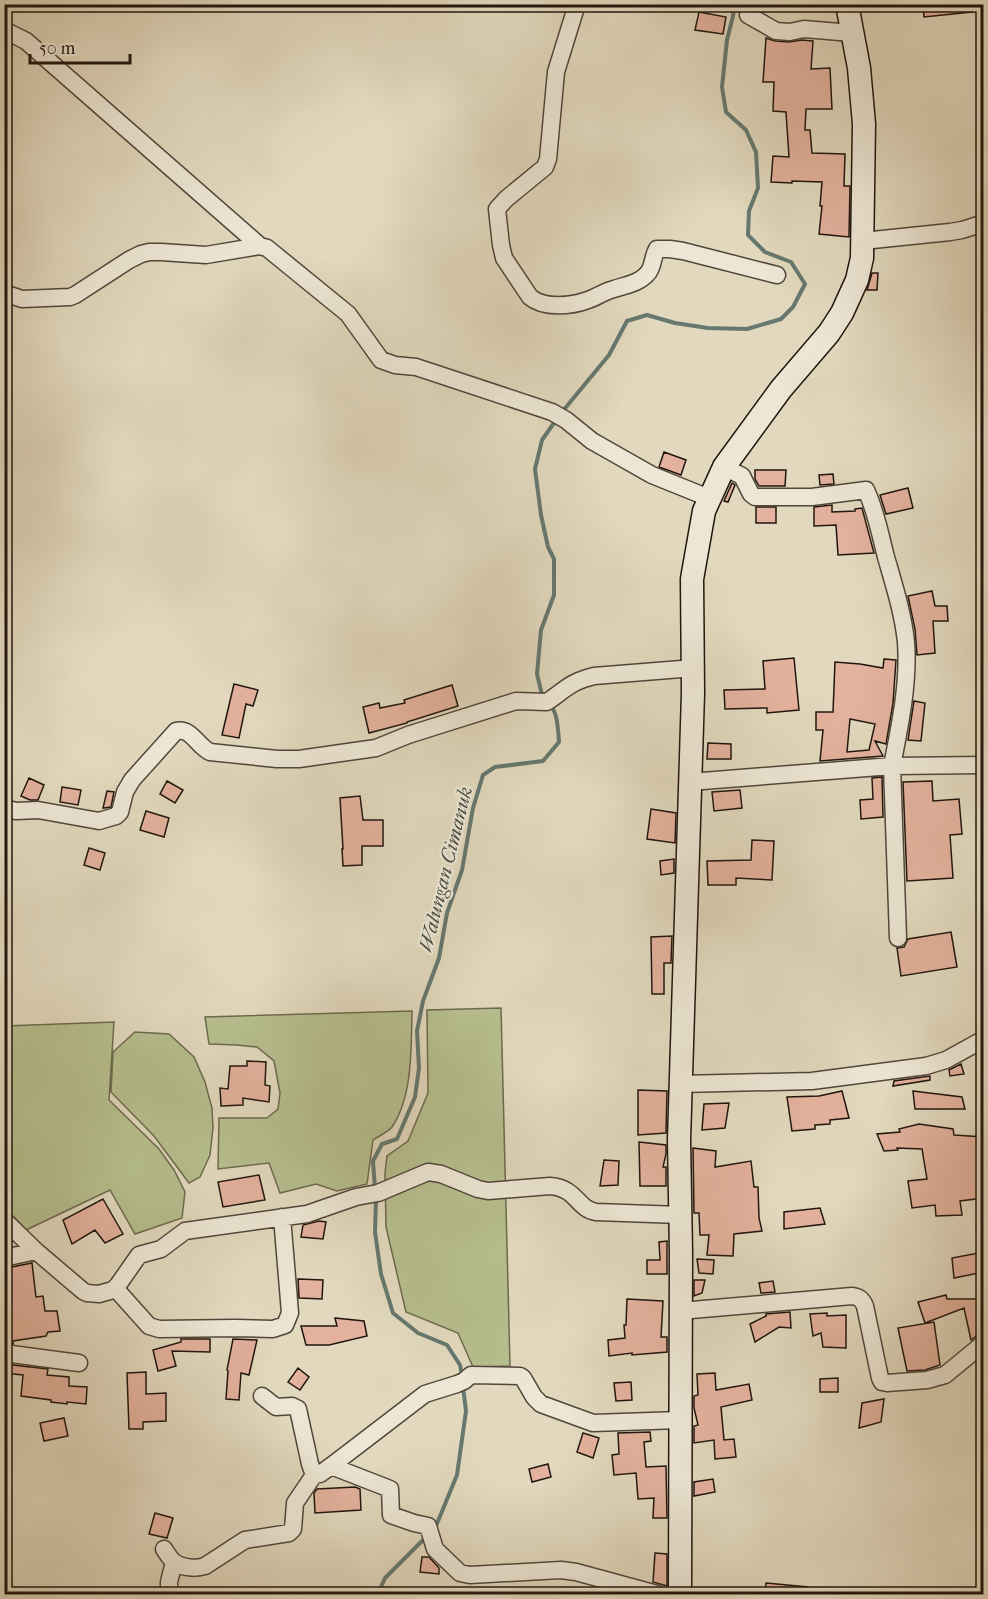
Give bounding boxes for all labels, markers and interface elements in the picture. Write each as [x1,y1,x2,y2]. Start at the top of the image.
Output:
scale bar [30,27,130,65]
text: 50 m [39,38,76,59]
water label: Walungan Cimanuk [414,784,477,954]

